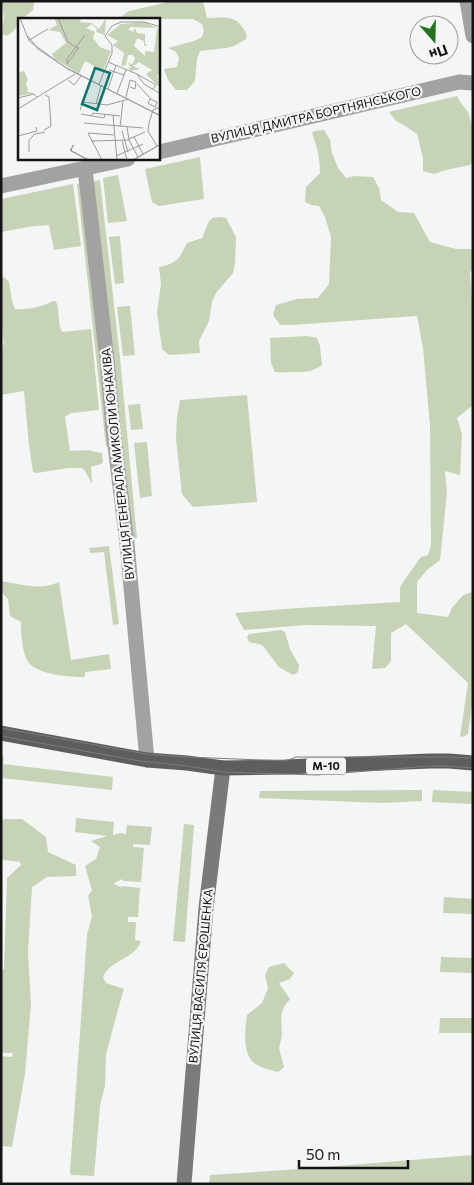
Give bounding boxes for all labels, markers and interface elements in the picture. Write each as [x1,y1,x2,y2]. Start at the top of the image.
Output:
north arrow [409,15,459,65]
inset map [18,18,160,160]
text: Пн [427,42,450,64]
street label: ВУЛИЦЯ ДМИТРА БОРТНЯНСЬКОГО [209,83,422,145]
street label: ВУЛИЦЯ ГЕНЕРАЛА МИКОЛИ ЮНАКІВА [98,348,136,581]
road number: М-10 [306,758,346,774]
street label: ВУЛИЦЯ ВАСИЛЯ ЄРОШЕНКА [185,888,215,1064]
scale bar [299,1138,408,1170]
text: 50 m [306,1145,340,1163]

